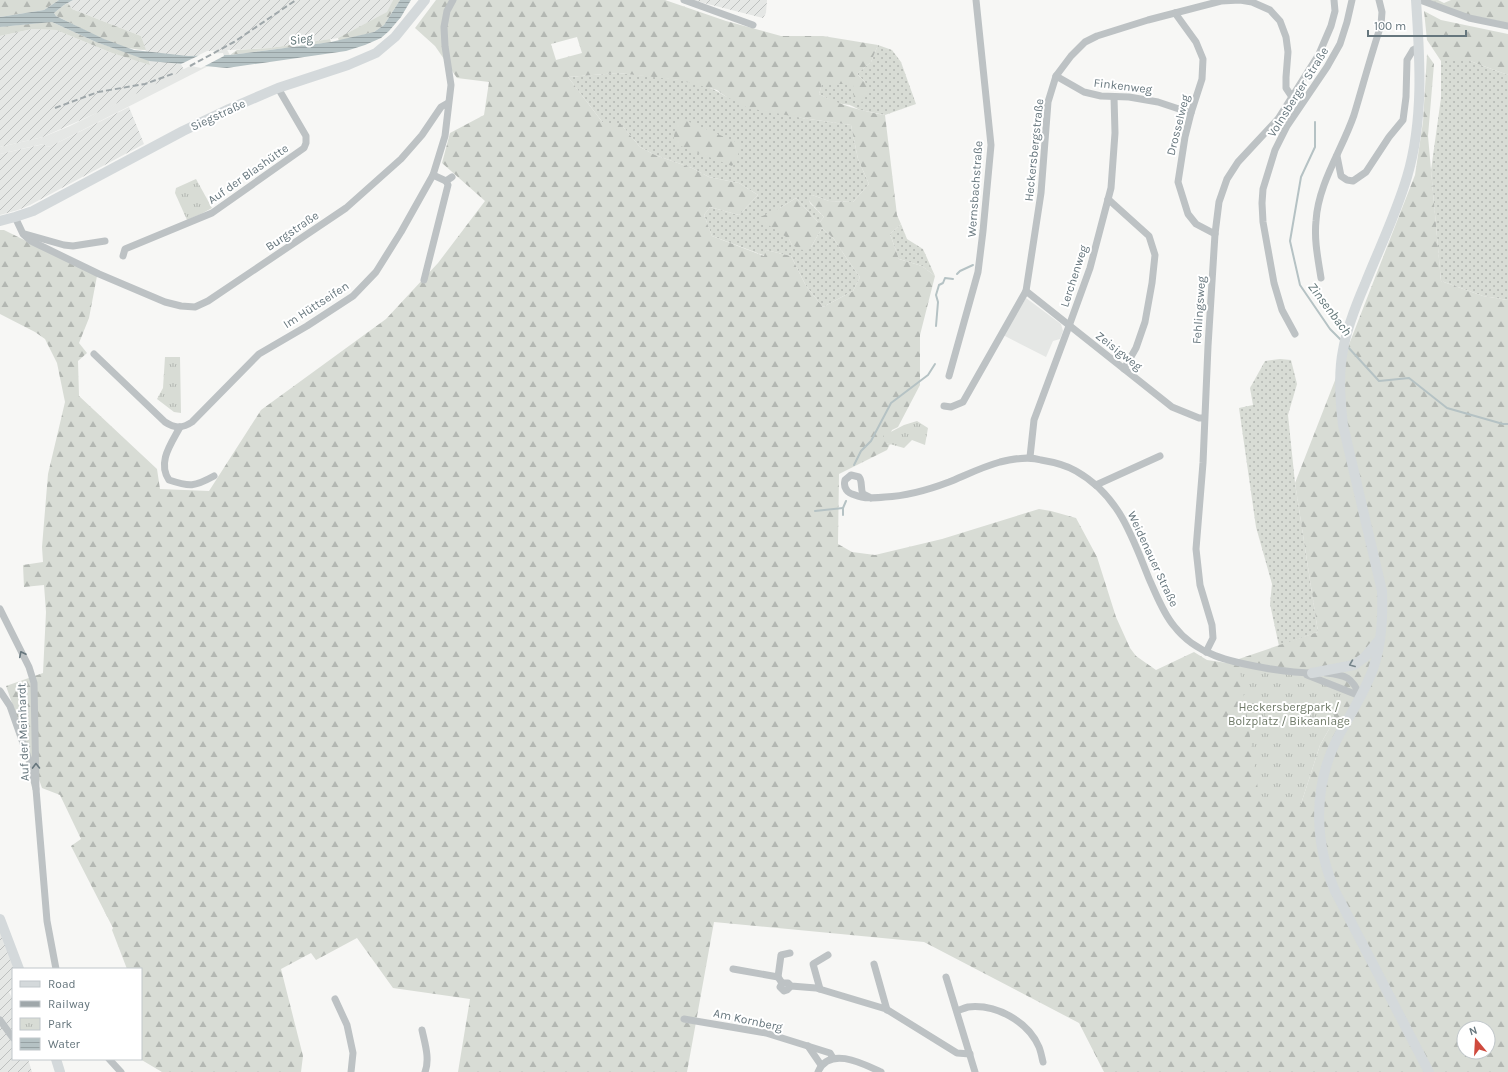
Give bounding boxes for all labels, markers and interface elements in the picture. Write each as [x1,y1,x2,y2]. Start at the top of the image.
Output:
scale bar [1368,12,1466,38]
text: 100 m [1374,19,1406,33]
water label: Sieg [288,30,315,48]
street label: Volnsberger Straße [1265,44,1331,140]
street label: Finkenweg [1093,75,1153,97]
street label: Drosselweg [1164,93,1192,157]
street label: Siegstraße [188,96,248,134]
street label: Heckersbergstraße [1022,98,1046,202]
street label: Wernsbachstraße [965,140,985,238]
street label: Auf der Blashütte [205,141,291,207]
street label: Burgstraße [263,208,321,254]
street label: Lerchenweg [1057,243,1091,309]
street label: Fehlingsweg [1190,275,1208,345]
street label: Im Hüttseifen [281,279,351,331]
water label: Zinsenbach [1305,279,1355,339]
street label: Zeisigweg [1093,329,1145,374]
street label: Weidenauer Straße [1125,509,1181,609]
one-way arrow [19,651,27,658]
one-way arrow [1349,660,1356,668]
street label: Auf der Meinhardt [14,682,32,781]
park label: Heckersbergpark / Bolzplatz / Bikeanlage [1228,700,1350,728]
one-way arrow [32,763,40,769]
legend [12,968,142,1060]
text: Road [48,977,76,991]
text: Railway [48,997,90,1011]
street label: Am Kornberg [712,1006,784,1034]
text: Park [48,1017,73,1031]
north arrow [1456,1020,1496,1060]
text: N [1467,1024,1479,1038]
text: Water [48,1037,81,1051]

